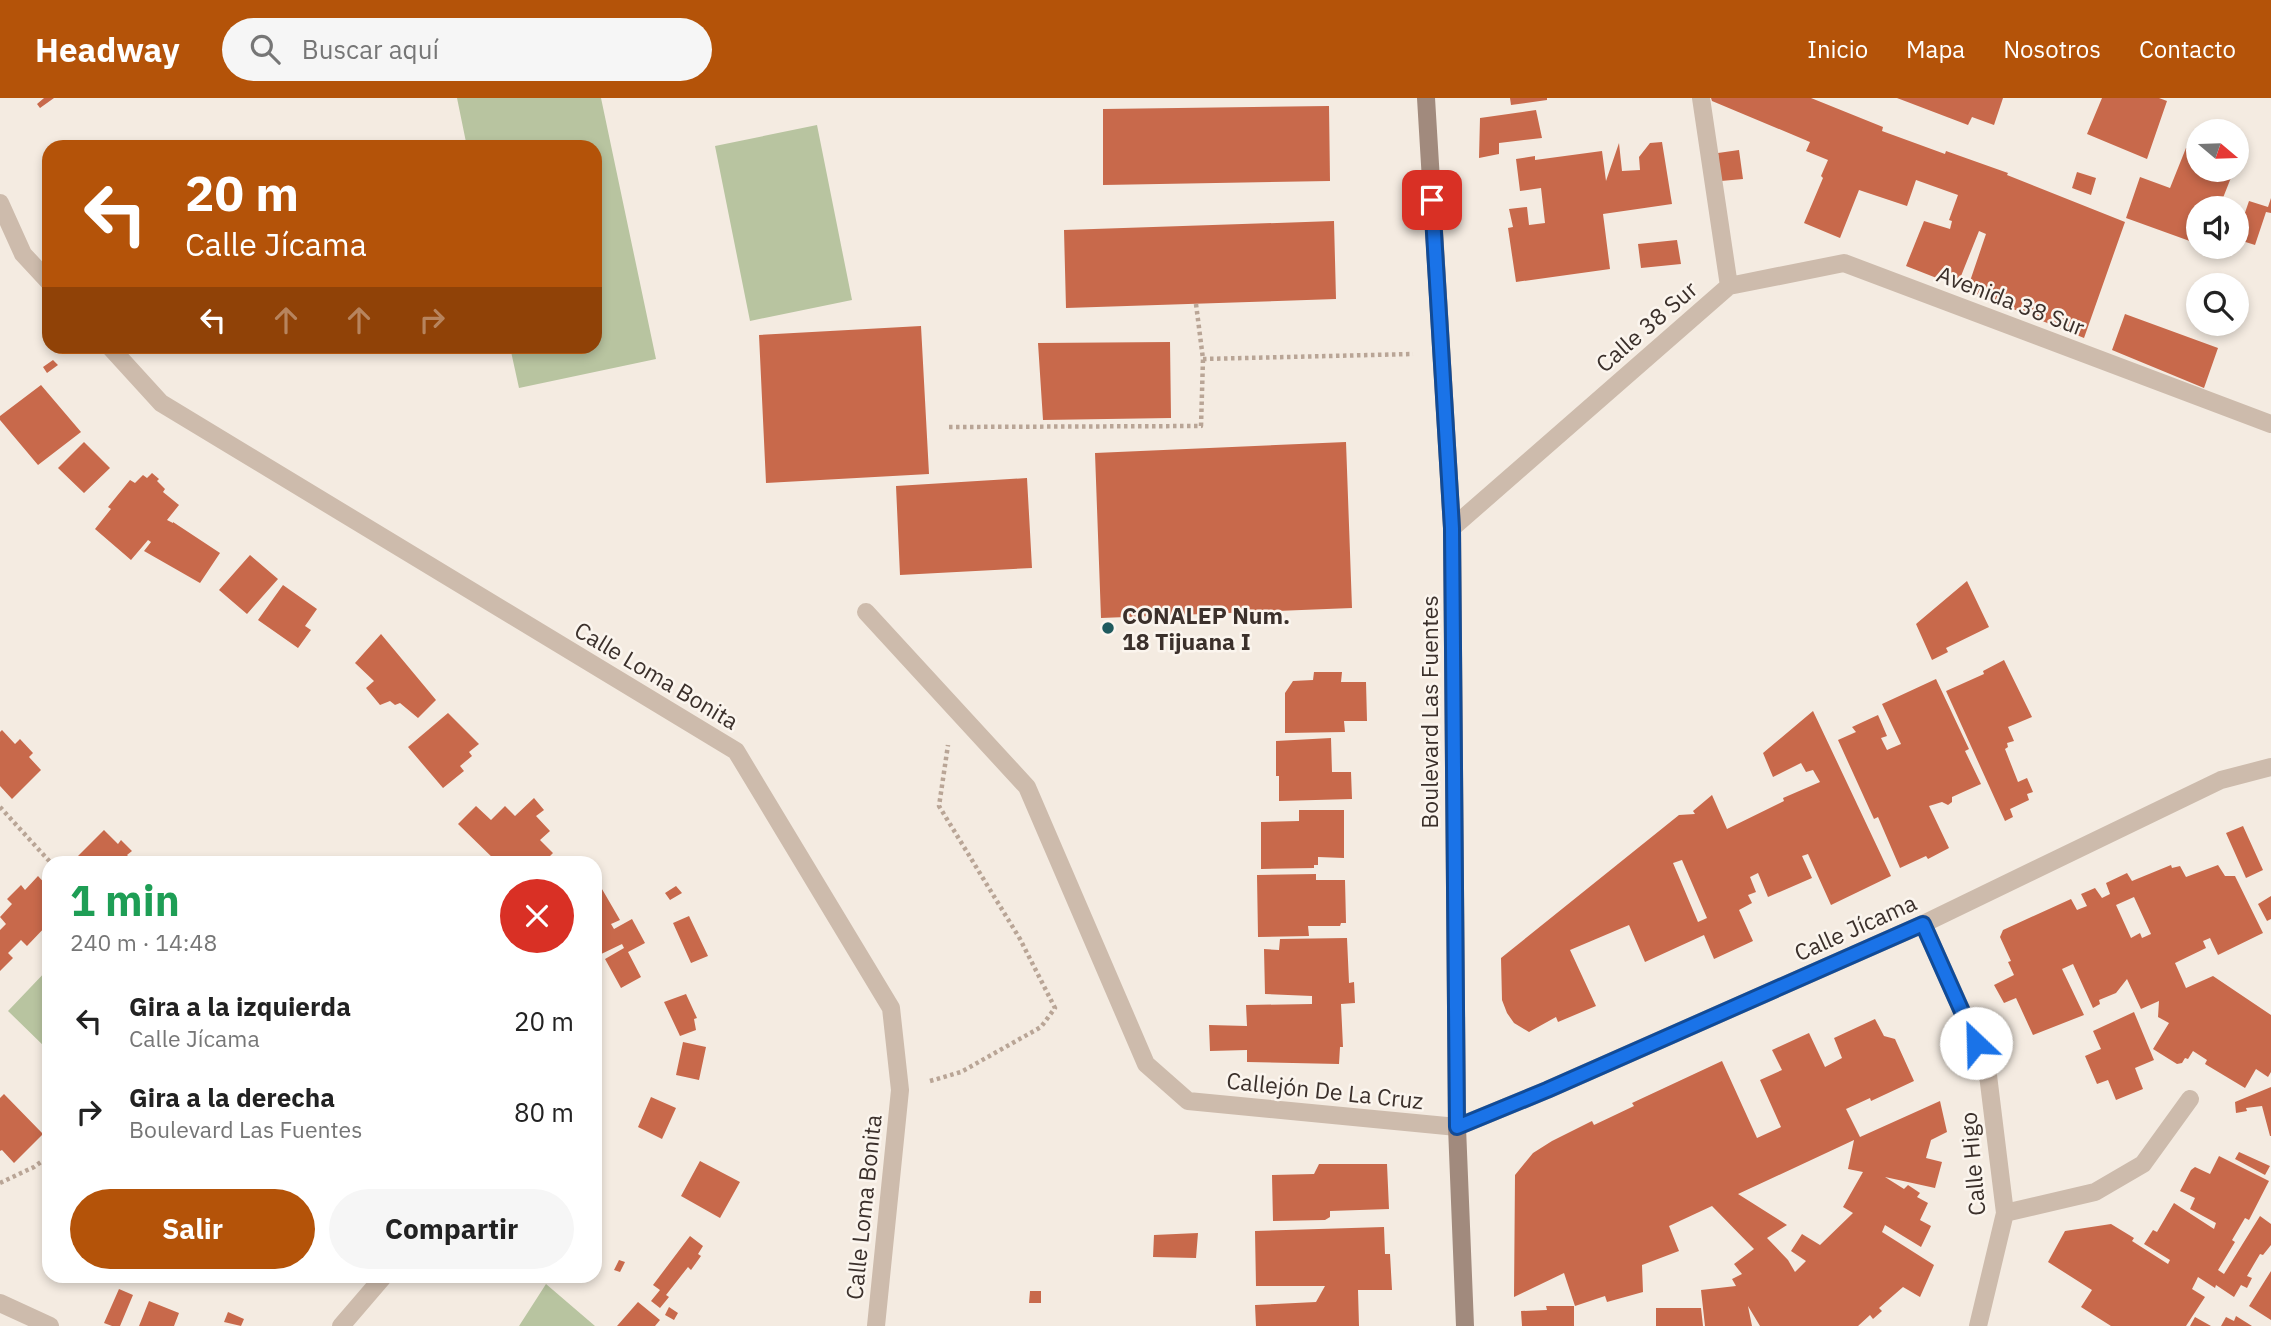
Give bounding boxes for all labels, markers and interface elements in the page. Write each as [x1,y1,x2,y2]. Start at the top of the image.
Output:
search box [222,18,712,81]
text: Headway [35,28,180,71]
icon: search [246,30,284,68]
text: Buscar aquí [302,32,439,66]
text: Inicio [1807,33,1868,65]
text: Mapa [1906,33,1965,65]
text: Nosotros [2003,33,2101,65]
text: Contacto [2139,33,2236,65]
north arrow [2186,119,2249,182]
map controls [2186,119,2249,336]
text: 20 m [185,161,299,224]
icon: left [70,168,161,259]
pin [1402,170,1462,230]
icon: arrive [1413,181,1451,219]
button: sound [2186,196,2249,259]
text: Calle Jícama [185,223,367,265]
street label: Avenida 38 Sur [1933,258,2090,342]
street label: Calle 38 Sur [1589,273,1703,378]
button: search [2186,273,2249,336]
icon: left [194,301,232,339]
icon: ahead [267,301,305,339]
icon: ahead [340,301,378,339]
icon: right [413,301,451,339]
street label: Boulevard Las Fuentes [1414,595,1444,829]
place label: CONALEP Num. 18 Tijuana I [1122,600,1290,656]
street label: Calle Loma Bonita [570,614,744,736]
marker: CONALEP Num. 18 Tijuana I [1100,620,1116,636]
text: 1 min [70,873,180,928]
button: close [500,879,574,953]
street label: Calle Jícama [1789,887,1921,967]
text: 240 m · 14:48 [70,927,217,957]
text: Gira a la izquierda [129,989,351,1023]
icon: left [70,1002,108,1040]
text: 20 m [514,1004,574,1038]
position arrow [1939,1006,2013,1080]
text: Calle Jícama [129,1023,260,1053]
street label: Callejón De La Cruz [1225,1065,1425,1115]
text: Gira a la derecha [129,1080,335,1114]
icon: right [70,1093,108,1131]
text: 80 m [514,1095,574,1129]
street label: Calle Higo [1953,1111,1991,1217]
street label: Calle Loma Bonita [838,1113,888,1301]
text: Boulevard Las Fuentes [129,1114,362,1144]
button: Salir [70,1189,315,1269]
button: Compartir [329,1189,574,1269]

